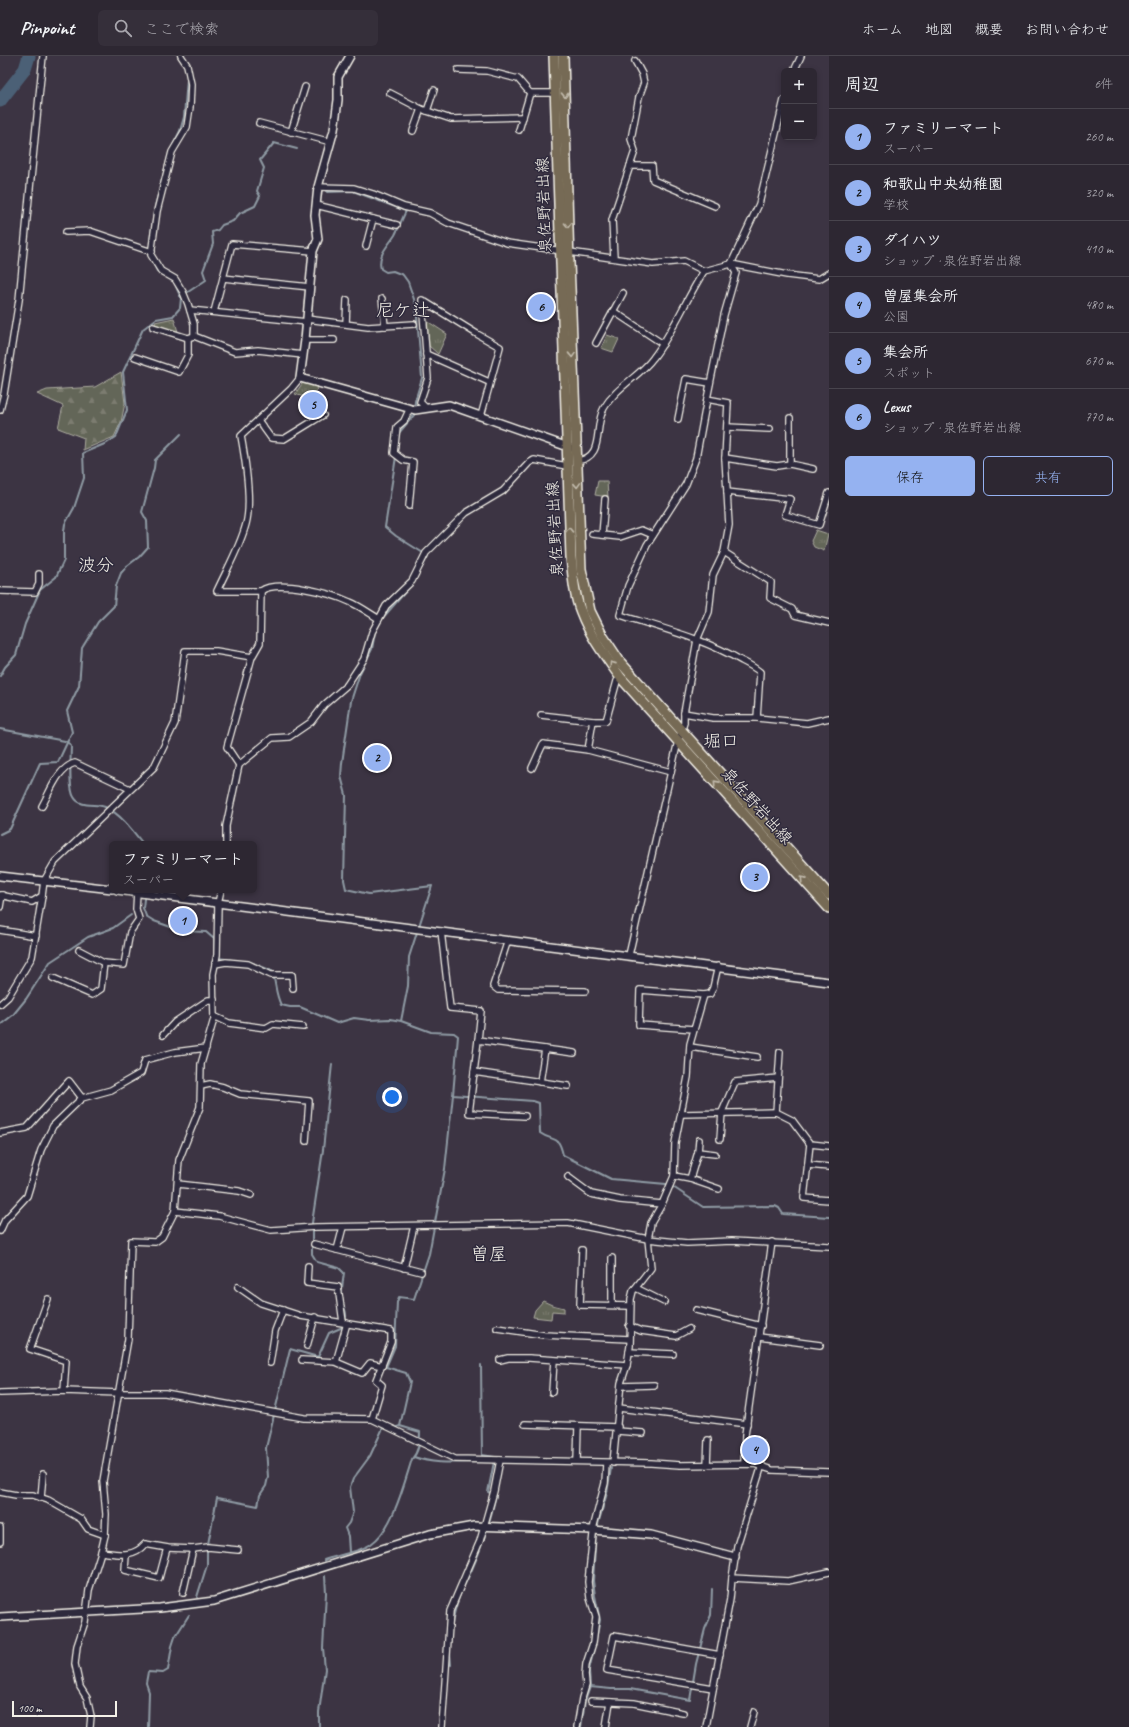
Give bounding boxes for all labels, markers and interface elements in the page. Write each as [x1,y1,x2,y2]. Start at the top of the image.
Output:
search box [98,10,378,46]
text: Pinpoint [20,16,74,40]
icon: search [112,17,134,39]
text: ここで検索 [144,20,219,39]
text: ホーム [862,21,903,38]
text: 地図 [925,21,953,38]
text: 概要 [975,21,1003,38]
text: お問い合わせ [1025,21,1109,38]
map controls [781,68,817,140]
button: + [781,68,817,104]
text: 周辺 [845,74,879,95]
text: 6件 [1094,76,1113,92]
one-way arrow [560,92,569,98]
button: − [781,104,817,140]
text: ファミリーマート [883,119,1004,138]
text: 1 [855,129,861,145]
text: 260 m [1085,129,1113,145]
text: スーパー [883,141,934,157]
street label: 泉佐野岩出線 [532,157,556,253]
text: 和歌山中央幼稚園 [883,175,1003,194]
text: 2 [855,185,861,201]
text: 320 m [1085,185,1113,201]
text: 学校 [883,197,909,213]
one-way arrow [564,222,572,228]
text: ダイハツ [883,231,942,250]
text: 3 [855,241,861,257]
text: 410 m [1085,241,1113,257]
text: ショップ · 泉佐野岩出線 [883,253,1021,269]
text: 曽屋集会所 [883,287,958,306]
pin: 6 [528,292,554,322]
text: 4 [855,297,861,313]
text: 480 m [1085,297,1113,313]
district label: 尼ケ辻 [376,299,430,321]
text: 公園 [883,309,909,325]
text: 集会所 [883,343,928,362]
one-way arrow [568,352,577,358]
text: 5 [855,353,861,369]
text: 670 m [1085,353,1113,369]
text: スポット [883,365,935,381]
pin: 5 [300,390,326,420]
text: Lexus [883,398,910,417]
text: 6 [855,409,861,425]
text: 770 m [1085,409,1113,425]
text: ショップ · 泉佐野岩出線 [883,420,1021,436]
button: 保存 [845,456,975,496]
button: 共有 [983,456,1113,496]
street label: 泉佐野岩出線 [543,481,567,577]
one-way arrow [573,482,582,488]
one-way arrow [565,527,574,533]
district label: 波分 [78,554,114,576]
one-way arrow [610,662,617,669]
district label: 堀口 [703,730,739,752]
pin: 2 [364,743,390,773]
street label: 泉佐野岩出線 [717,764,797,848]
one-way arrow [713,780,721,788]
popup [109,841,257,893]
text: ファミリーマート [123,850,243,869]
pin: 3 [742,862,768,892]
text: スーパー [123,872,174,888]
one-way arrow [801,877,808,884]
pin: 1 [170,906,196,936]
your location [382,1087,402,1107]
district label: 曽屋 [471,1243,507,1265]
pin: 4 [742,1435,768,1465]
scale bar [12,1699,117,1718]
text: 100 m [18,1701,42,1715]

